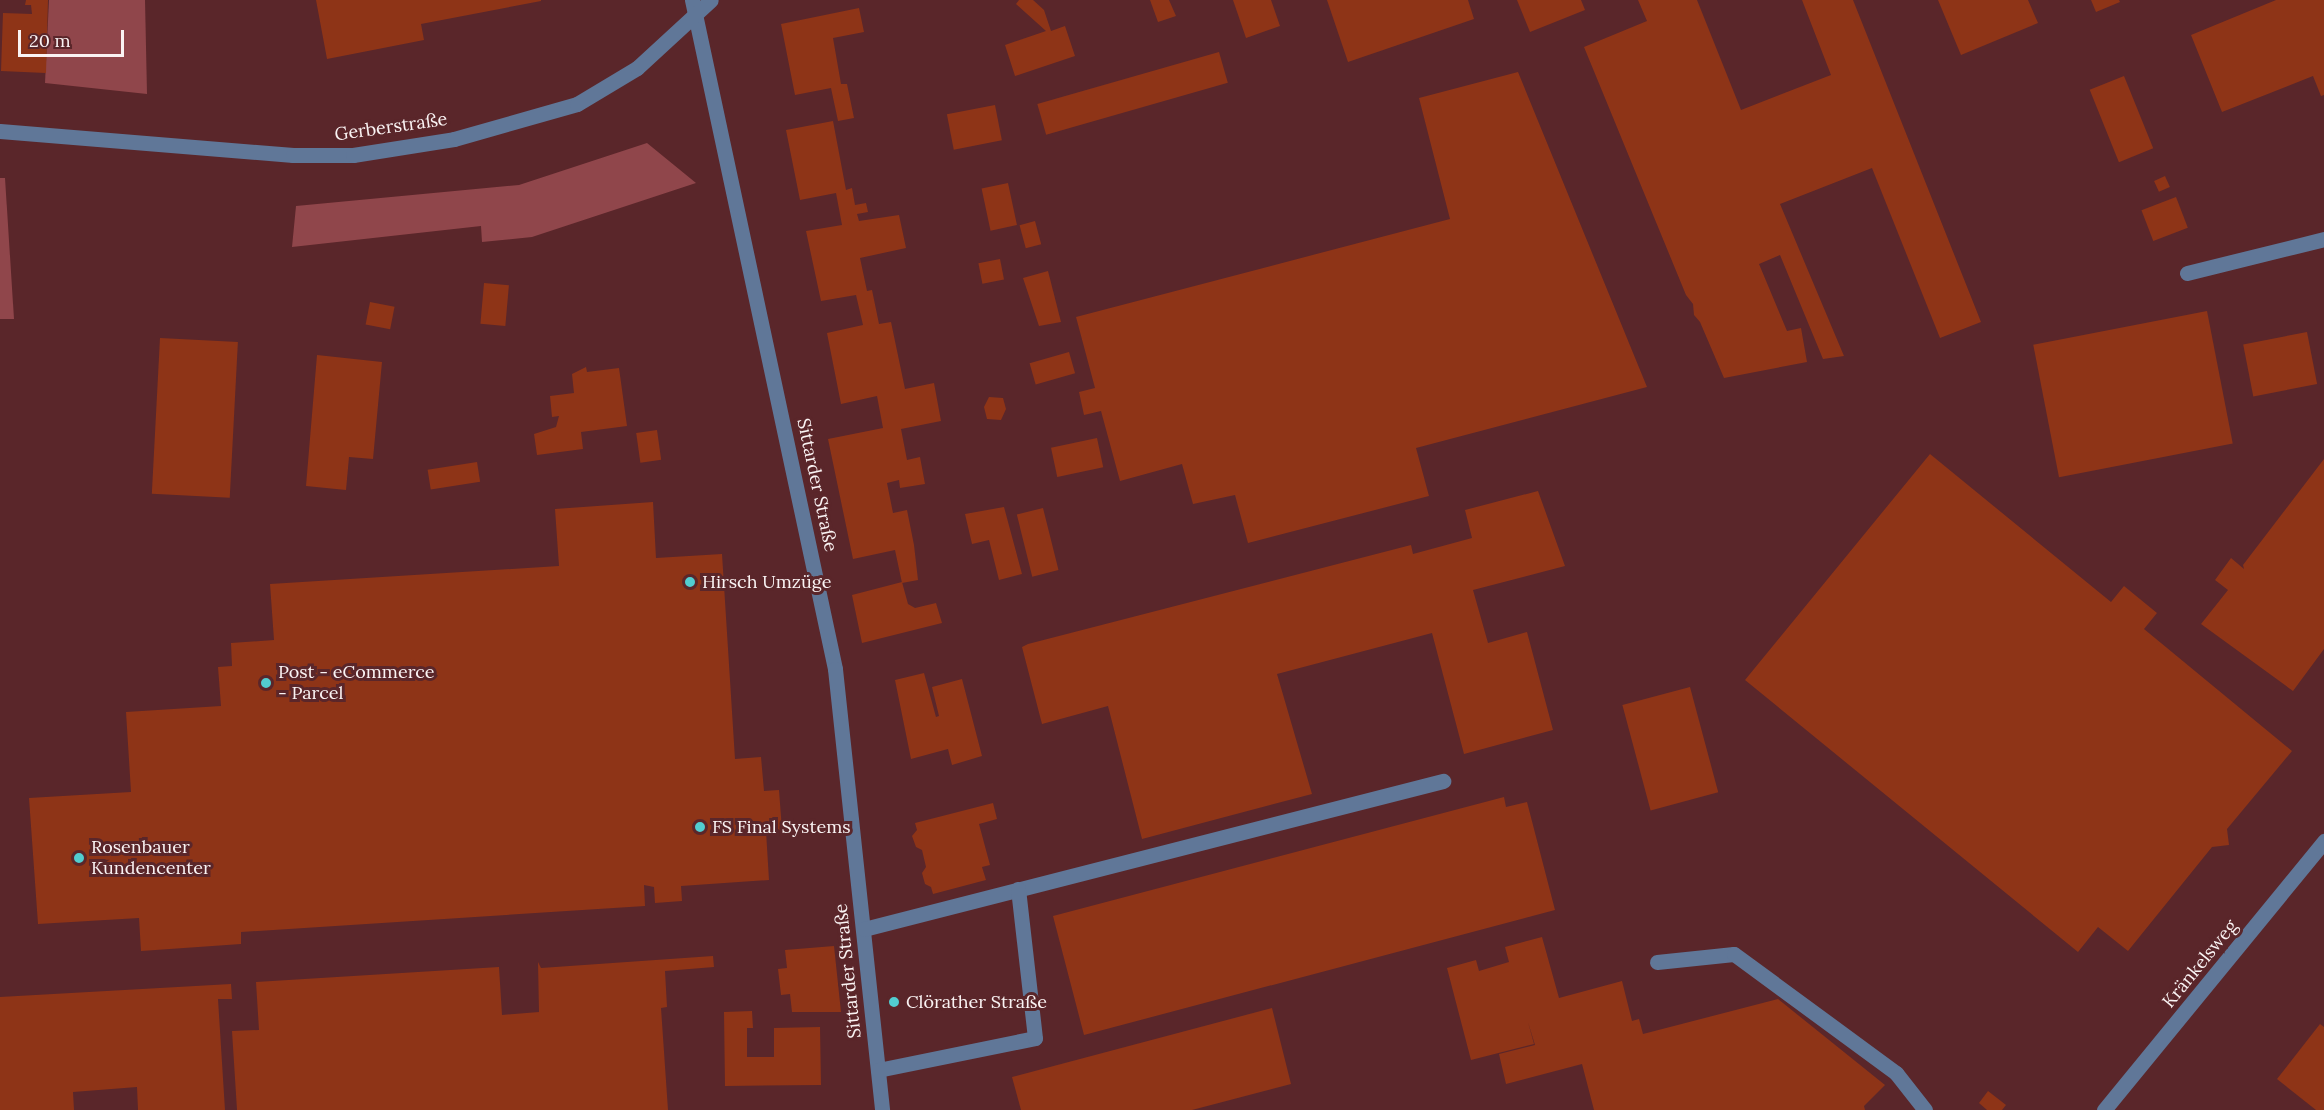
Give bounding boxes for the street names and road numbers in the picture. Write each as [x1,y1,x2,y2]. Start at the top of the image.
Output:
street label: Gerberstraße [333,108,449,146]
street label: Sittarder Straße [792,416,842,554]
street label: Sittarder Straße [830,902,866,1040]
street label: Kränkelsweg [2158,916,2242,1012]

